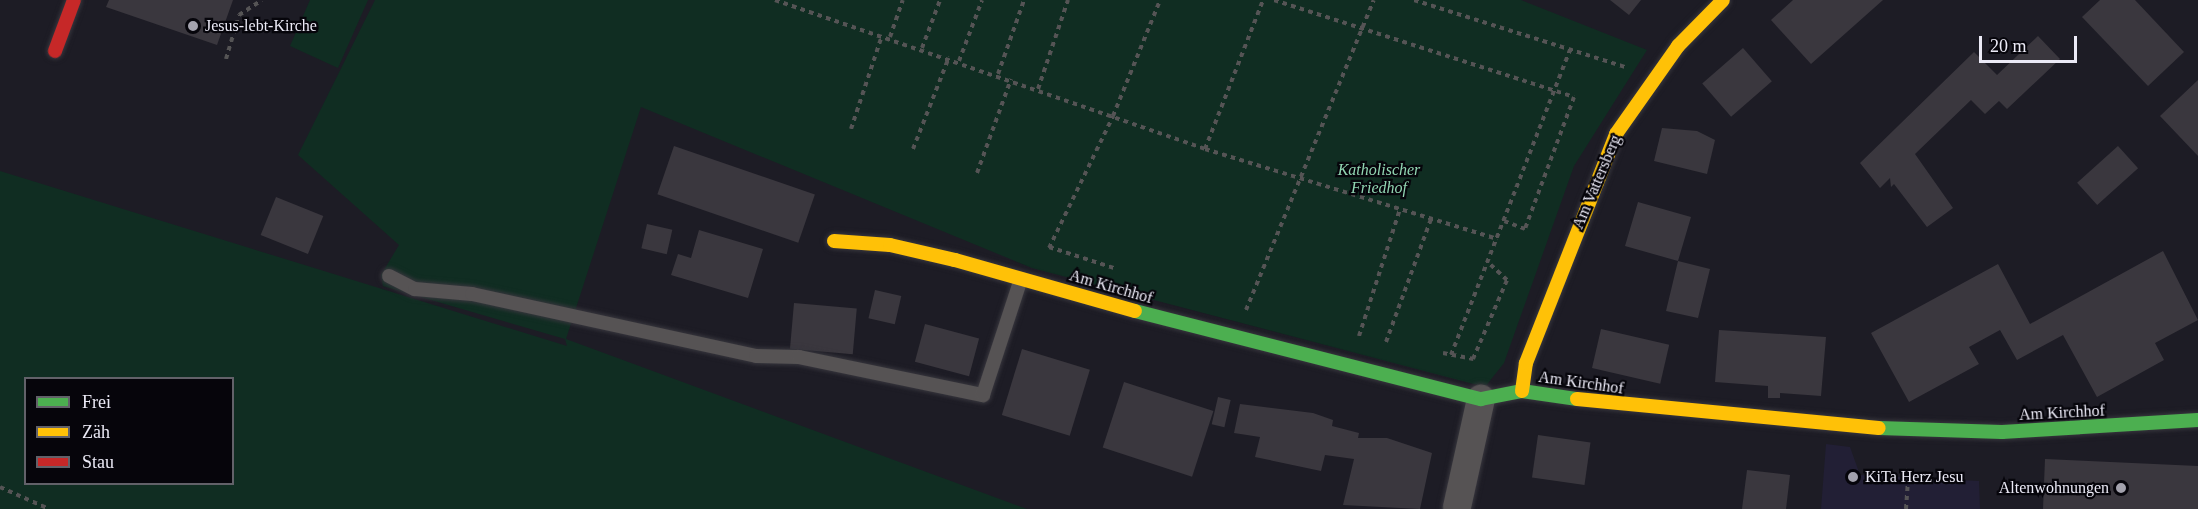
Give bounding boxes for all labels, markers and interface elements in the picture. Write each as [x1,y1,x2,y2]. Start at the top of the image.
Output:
place label: Jesus-lebt-Kirche [205,16,317,36]
marker: Jesus-lebt-Kirche [186,19,200,33]
scale bar [1982,24,2080,62]
text: 20 m [1990,36,2027,56]
street label: Am Vattersberg [1569,132,1625,232]
park label: Katholischer Friedhof [1338,160,1420,198]
street label: Am Kirchhof [1067,266,1155,308]
street label: Am Kirchhof [1537,368,1625,398]
legend [24,377,234,485]
text: Frei [82,392,111,412]
street label: Am Kirchhof [2019,401,2105,425]
text: Zäh [82,422,110,442]
text: Stau [82,452,114,472]
place label: KiTa Herz Jesu [1865,467,1963,487]
marker: KiTa Herz Jesu [1846,470,1860,484]
place label: Altenwohnungen [1999,478,2109,498]
marker: Altenwohnungen [2114,481,2128,495]

